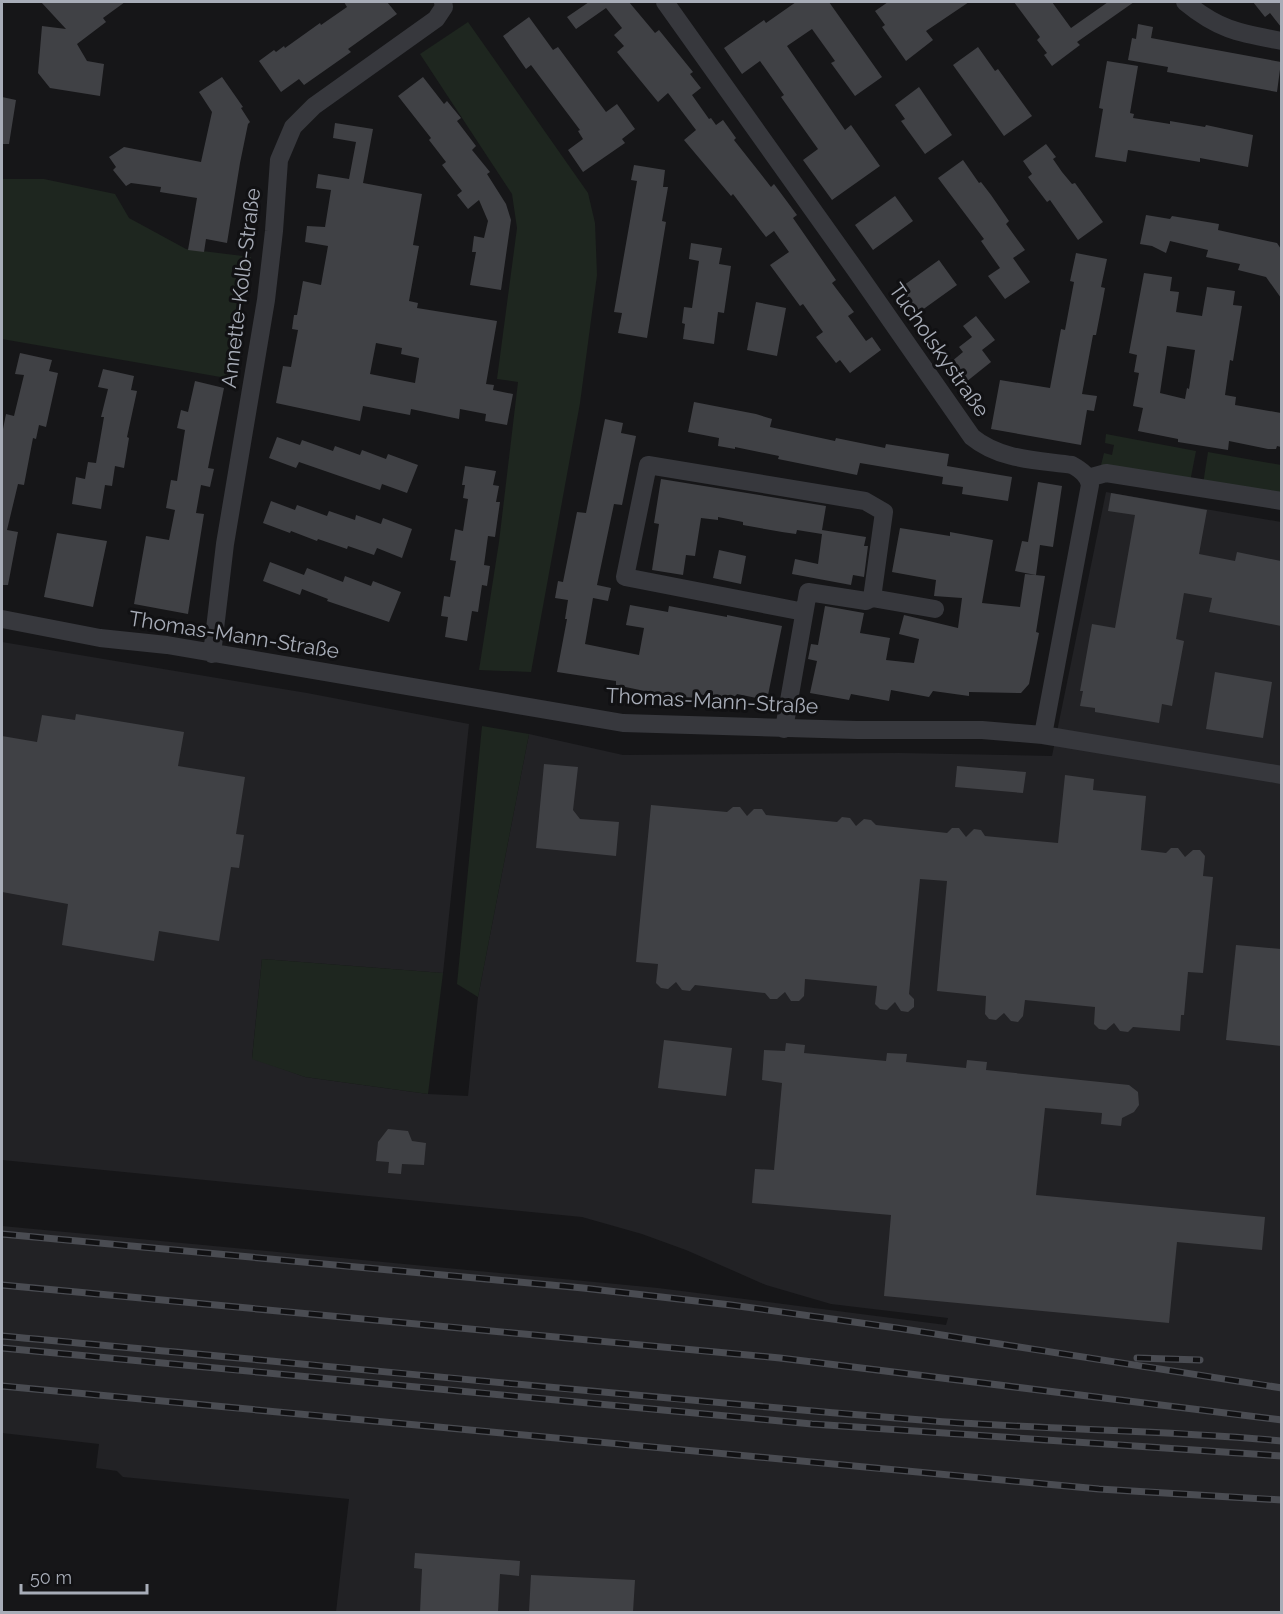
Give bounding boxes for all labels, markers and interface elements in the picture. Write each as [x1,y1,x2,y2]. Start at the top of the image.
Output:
street label: Annette-Kolb-Straße [216,187,265,389]
street label: Tucholskystraße [884,278,995,421]
street label: Thomas-Mann-Straße [127,606,341,663]
street label: Thomas-Mann-Straße [605,682,819,719]
scale bar [21,1557,147,1595]
text: 50 m [30,1567,72,1588]

